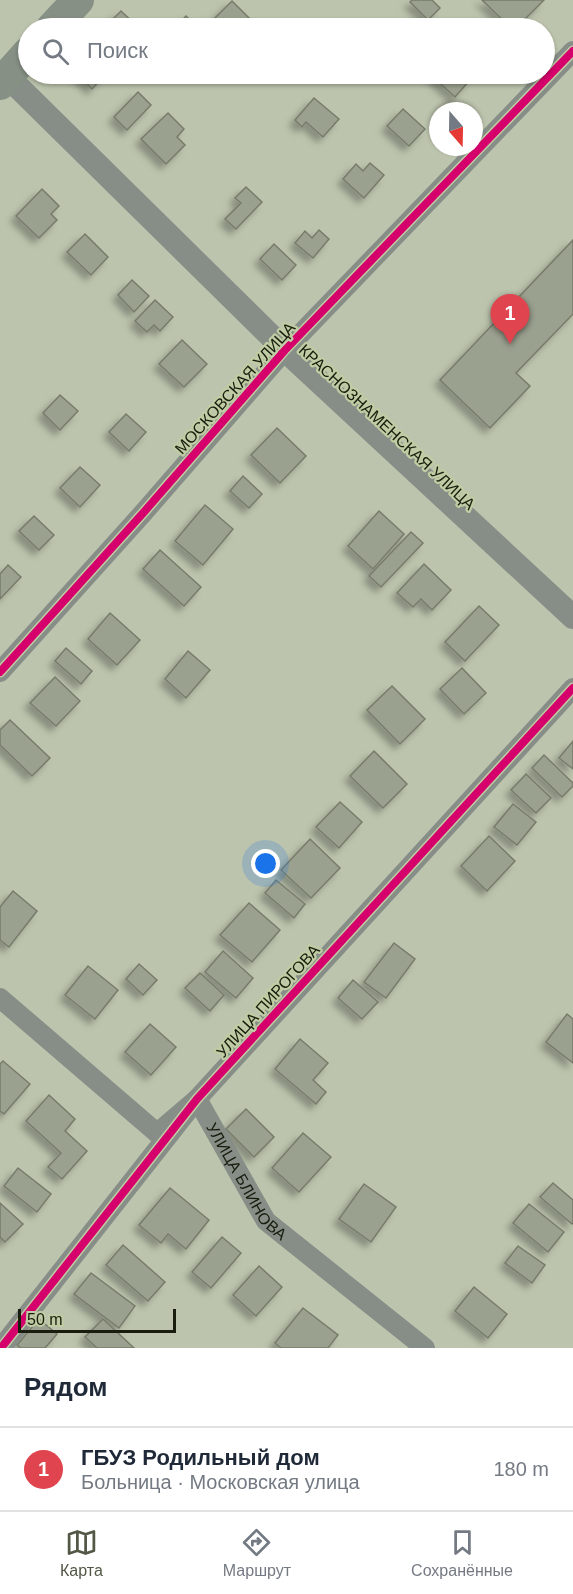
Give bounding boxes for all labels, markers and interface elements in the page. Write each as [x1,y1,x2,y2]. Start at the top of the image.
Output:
search box [18,18,555,84]
icon: search [39,35,72,68]
text: Поиск [87,38,148,63]
north arrow [429,102,483,156]
pin: 1 [490,294,530,344]
street label: МОСКОВСКАЯ УЛИЦА [172,319,299,457]
street label: КРАСНОЗНАМЕНСКАЯ УЛИЦА [296,341,479,513]
your location [251,849,280,878]
street label: УЛИЦА ПИРОГОВА [213,941,323,1061]
street label: УЛИЦА БЛИНОВА [204,1120,291,1243]
scale bar [18,1306,176,1334]
text: 50 m [27,1311,63,1328]
text: Рядом [24,1372,107,1402]
text: ГБУЗ Родильный дом [81,1445,320,1470]
text: 1 [38,1458,49,1480]
text: 180 m [493,1458,549,1480]
text: Больница · Московская улица [81,1471,360,1493]
tab: Карта [60,1526,103,1580]
tab: Маршрут [223,1526,291,1580]
tab: Сохранённые [411,1526,513,1580]

